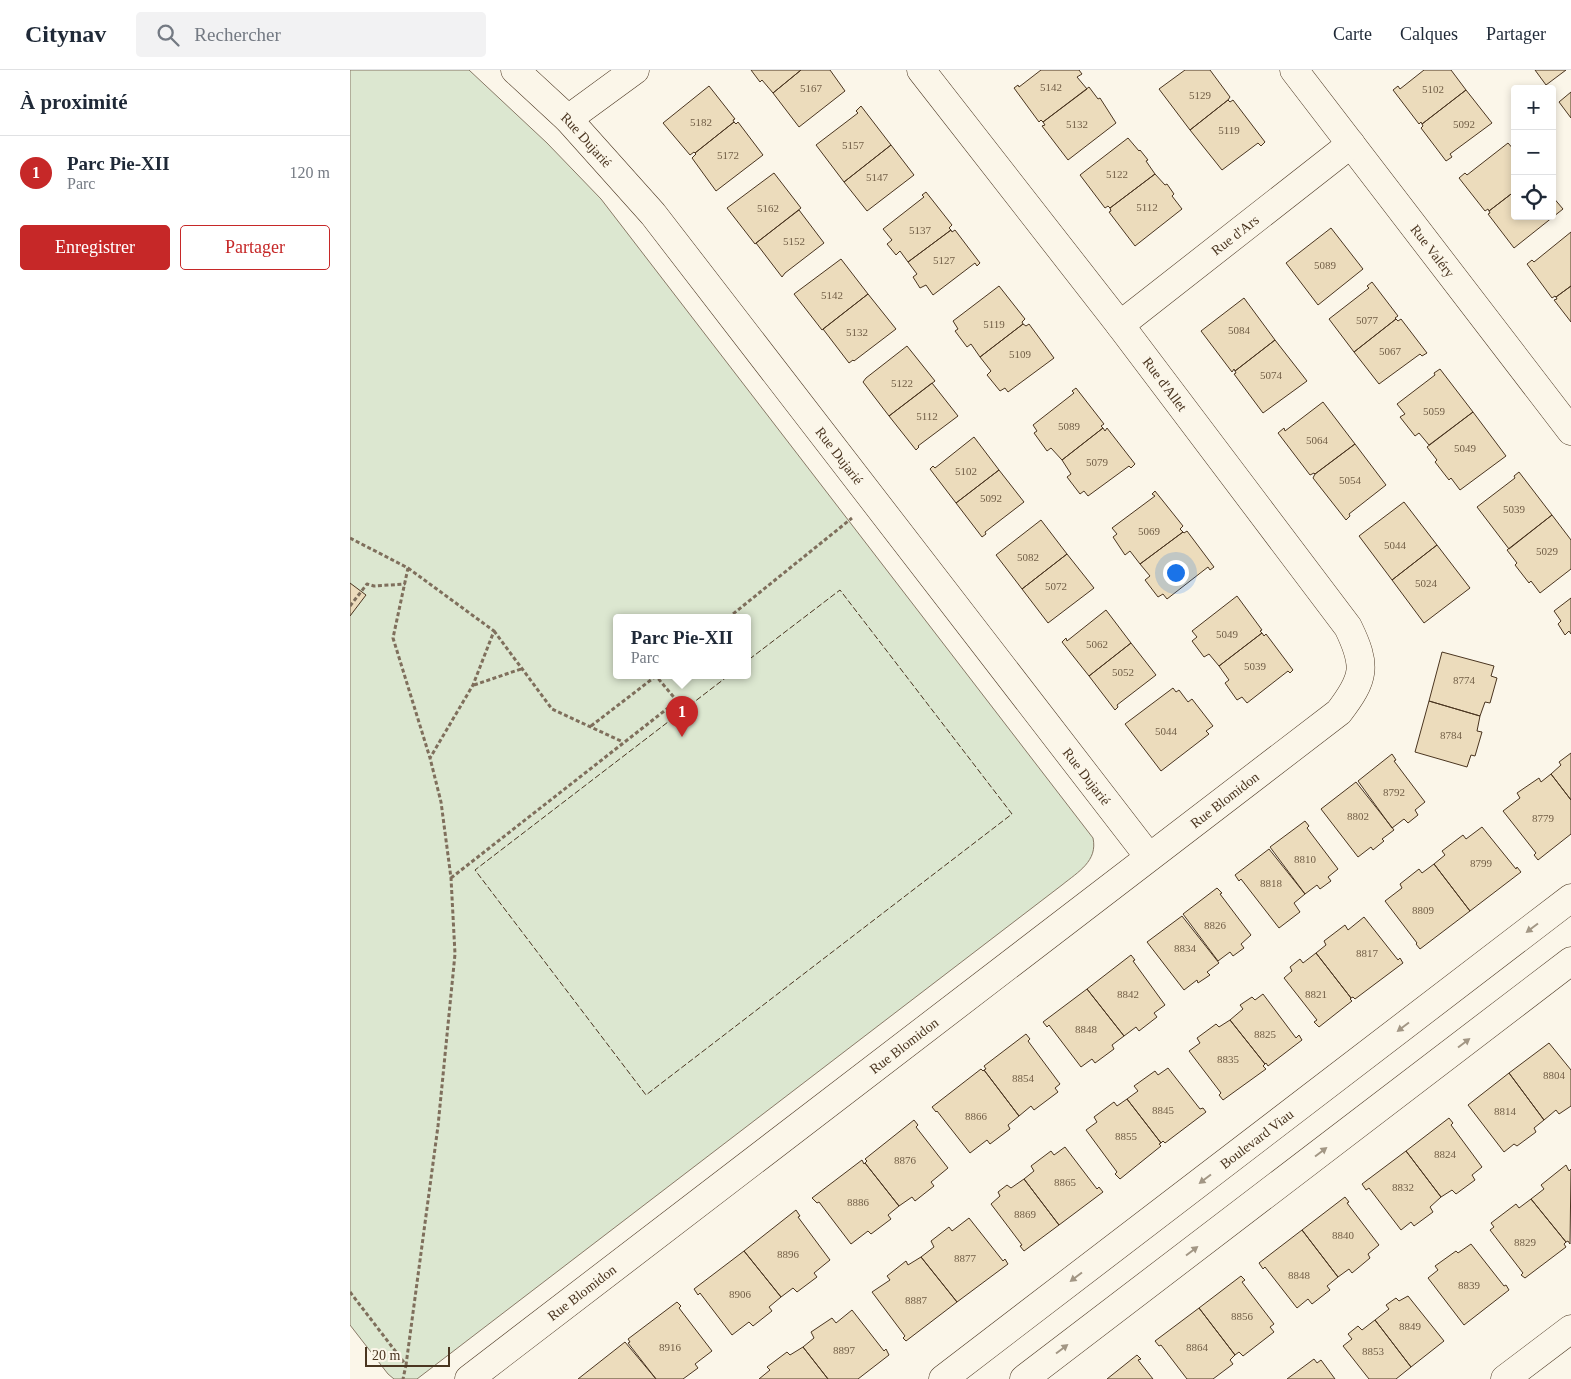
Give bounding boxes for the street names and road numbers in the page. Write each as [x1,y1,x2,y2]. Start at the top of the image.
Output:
street label: Rue Dujarié [558,110,614,170]
street label: Rue d'Ars [1209,212,1262,258]
street label: Rue Valéry [1407,222,1457,280]
street label: Rue d'Allet [1139,354,1190,414]
street label: Rue Dujarié [812,425,866,488]
street label: Rue Dujarié [1060,745,1113,808]
street label: Rue Blomidon [1188,769,1262,831]
street label: Rue Blomidon [867,1015,941,1077]
street label: Boulevard Viau [1217,1107,1296,1172]
street label: Rue Blomidon [545,1262,619,1324]

